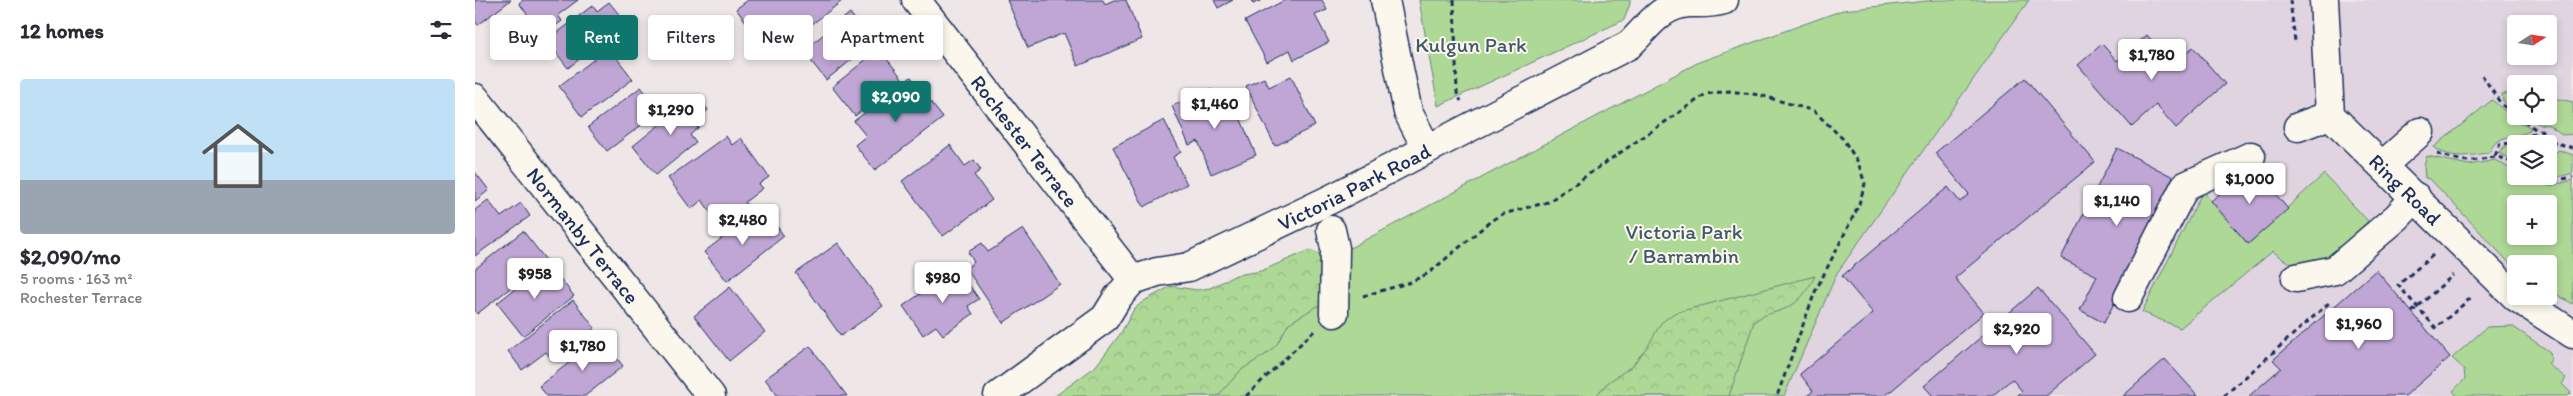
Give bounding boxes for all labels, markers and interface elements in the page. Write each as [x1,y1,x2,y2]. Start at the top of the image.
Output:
chip: Buy [490,15,556,60]
chip: Rent [566,15,638,60]
chip: Filters [648,15,734,60]
chip: New [744,15,813,60]
chip: Apartment [823,15,943,60]
north arrow [2507,15,2557,65]
map controls [2507,15,2557,305]
icon: filters [427,16,455,44]
text: 12 homes [20,18,104,43]
park label: Kulgun Park [1415,32,1527,57]
pin: $1,780 [2111,38,2193,81]
text: $1,780 [2129,45,2175,64]
street label: Rochester Terrace [966,70,1084,212]
button: locate [2507,75,2557,125]
pin: $2,090 [855,80,937,123]
text: $2,090 [872,87,920,106]
pin: $1,460 [1174,88,1256,130]
pin: $1,290 [630,94,712,136]
text: $1,460 [1191,94,1239,113]
text: $1,290 [648,100,694,119]
icon: home [193,111,283,201]
button: layers [2507,135,2557,185]
street label: Victoria Park Road [1273,137,1435,235]
street label: Ring Road [2364,148,2447,230]
street label: Normanby Terrace [522,162,645,308]
pin: $1,000 [2209,162,2291,205]
text: $1,000 [2226,169,2274,188]
pin: $1,140 [2076,184,2158,227]
text: $1,140 [2094,191,2140,210]
button: + [2507,195,2557,245]
pin: $2,480 [702,204,784,246]
text: $2,480 [719,210,767,229]
park label: Victoria Park / Barrambin [1626,219,1743,268]
text: $2,090/mo [20,244,121,269]
button: − [2507,255,2557,305]
pin: $958 [505,258,565,300]
pin: $980 [913,262,973,304]
text: $958 [518,264,552,283]
text: $980 [925,268,961,287]
text: 5 rooms · 163 m² [20,269,132,288]
text: Rochester Terrace [20,288,142,307]
pin: $1,960 [2318,308,2400,350]
pin: $2,920 [1976,312,2058,355]
text: $1,960 [2336,314,2382,333]
text: $2,920 [1994,319,2040,338]
pin: $1,780 [542,330,624,372]
text: $1,780 [560,336,606,355]

